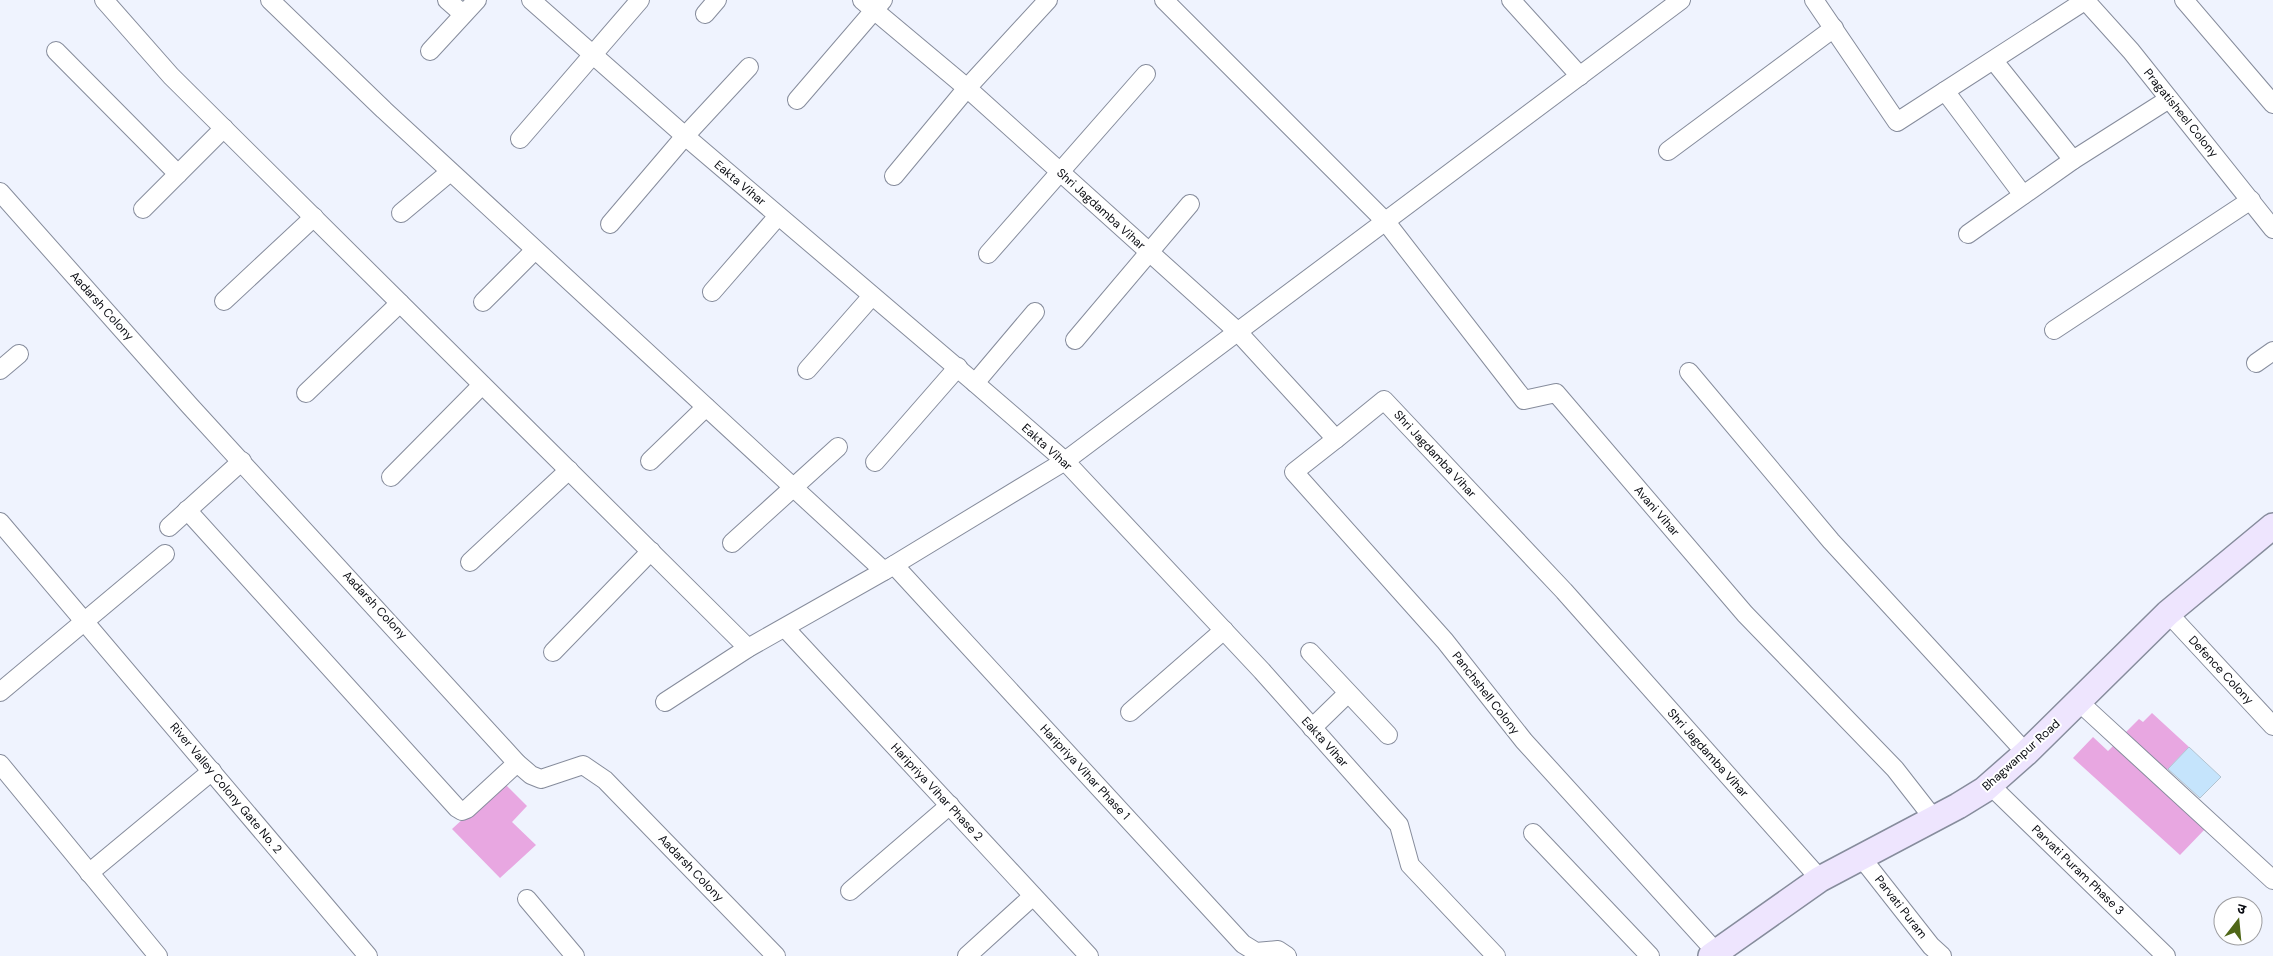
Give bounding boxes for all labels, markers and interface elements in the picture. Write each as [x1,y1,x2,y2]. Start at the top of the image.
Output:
street label: Pragatisheel Colony [2140,65,2222,161]
street label: Eakta Vihar [711,157,770,210]
street label: Shri Jagdamba Vihar [1053,165,1149,253]
street label: Aadarsh Colony [67,268,138,344]
street label: Shri Jagdamba Vihar [1390,407,1480,502]
street label: Eakta Vihar [1018,420,1076,474]
street label: Avani Vihar [1631,482,1684,540]
street label: Aadarsh Colony [339,567,411,643]
street label: Defence Colony [2185,632,2257,708]
street label: Panchshell Colony [1449,648,1524,738]
street label: Shri Jagdamba Vihar [1664,705,1752,801]
street label: Eakta Vihar [1298,713,1352,771]
street label: Bhagwanpur Road [1979,716,2063,794]
street label: River Valley Colony Gate No. 2 [166,719,286,857]
street label: Haripriya Vihar Phase 1 [1037,721,1133,823]
street label: Haripriya Vihar Phase 2 [887,740,987,844]
street label: Parvati Puram Phase 3 [2028,822,2128,918]
street label: Aadarsh Colony [655,831,727,905]
street label: Parvati Puram [1871,872,1931,942]
north arrow [2213,896,2263,946]
text: उ [2235,899,2249,919]

